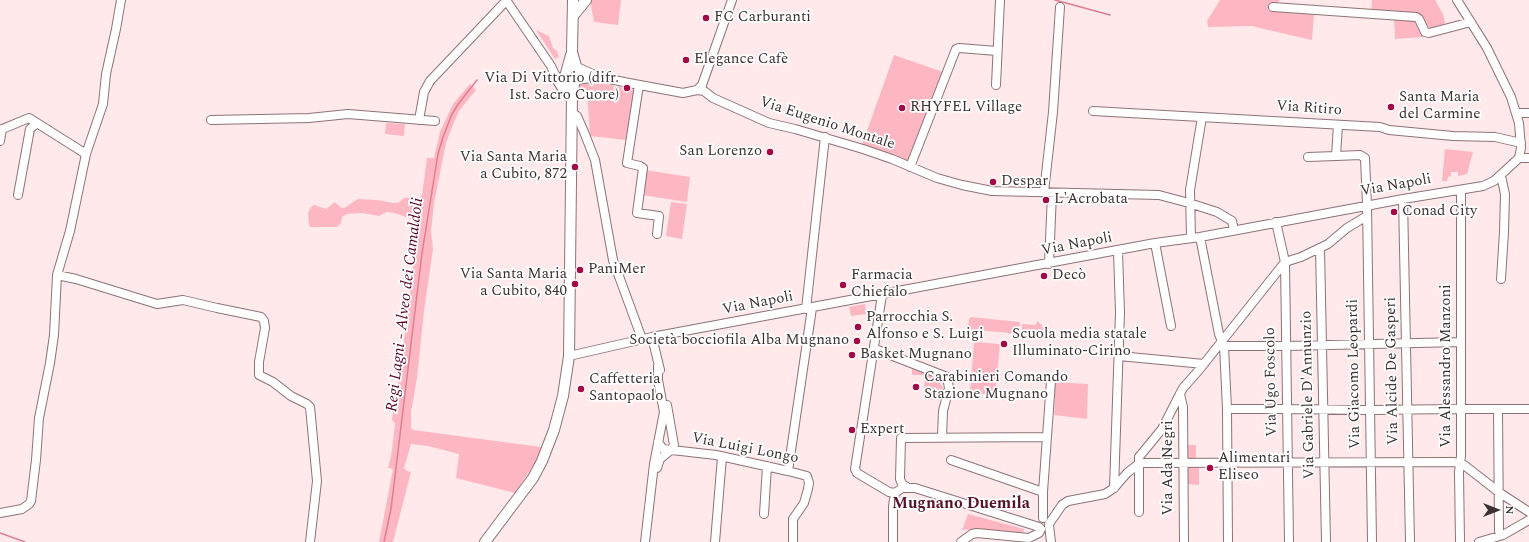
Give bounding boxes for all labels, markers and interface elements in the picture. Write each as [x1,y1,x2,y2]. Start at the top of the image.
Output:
place label: FC Carburanti [714,9,811,27]
marker: FC Carburanti [701,13,711,23]
place label: Elegance Cafè [694,51,788,69]
marker: Elegance Cafè [681,55,691,65]
place label: Via Di Vittorio (difr. Ist. Sacro Cuore) [484,70,619,105]
marker: Via Di Vittorio (difr. Ist. Sacro Cuore) [622,83,632,93]
place label: Santa Maria del Carmine [1399,89,1480,124]
street label: Via Eugenio Montale [757,94,897,154]
street label: Via Ritiro [1276,98,1342,120]
place label: RHYFEL Village [910,99,1022,117]
marker: Santa Maria del Carmine [1386,102,1396,112]
marker: RHYFEL Village [897,103,907,113]
place label: San Lorenzo [679,143,762,161]
marker: San Lorenzo [765,147,775,157]
place label: Via Santa Maria a Cubito, 872 [460,149,567,184]
marker: Via Santa Maria a Cubito, 872 [570,162,580,172]
street label: Via Napoli [1359,171,1433,201]
place label: Despar [1001,173,1048,191]
marker: Despar [988,177,998,187]
place label: L'Acrobata [1054,191,1128,209]
marker: L'Acrobata [1041,195,1051,205]
water label: Regi Lagni - Alveo dei Camaldoli [383,197,429,413]
place label: Conad City [1402,203,1477,221]
marker: Conad City [1389,207,1399,217]
street label: Via Napoli [1040,229,1114,261]
place label: PaniMer [588,261,646,279]
marker: PaniMer [575,265,585,275]
place label: Via Santa Maria a Cubito, 840 [460,266,567,301]
place label: Farmacia Chiefalo [851,267,913,302]
place label: Decò [1052,267,1086,285]
marker: Decò [1039,271,1049,281]
marker: Via Santa Maria a Cubito, 840 [570,279,580,289]
marker: Farmacia Chiefalo [838,280,848,290]
street label: Via Alessandro Manzoni [1438,284,1456,448]
street label: Via Napoli [721,288,795,320]
street label: Via Alcide De Gasperi [1383,297,1403,445]
street label: Via Giacomo Leopardi [1345,299,1365,449]
place label: Parrocchia S. Alfonso e S. Luigi [866,309,984,344]
street label: Via Gabriele D'Annunzio [1299,311,1319,479]
marker: Parrocchia S. Alfonso e S. Luigi [853,322,863,332]
place label: Scuola media statale Illuminato-Cirino [1012,326,1147,361]
street label: Via Ugo Foscolo [1262,327,1282,437]
place label: Società bocciofila Alba Mugnano [629,332,849,350]
marker: Società bocciofila Alba Mugnano [852,336,862,346]
marker: Scuola media statale Illuminato-Cirino [999,339,1009,349]
place label: Basket Mugnano [860,346,972,364]
marker: Basket Mugnano [847,350,857,360]
place label: Carabinieri Comando Stazione Mugnano [924,369,1068,404]
place label: Caffetteria Santopaolo [589,371,663,406]
marker: Carabinieri Comando Stazione Mugnano [911,382,921,392]
marker: Caffetteria Santopaolo [576,384,586,394]
street label: Via Ada Negri [1160,420,1178,516]
place label: Expert [860,421,904,439]
marker: Expert [847,425,857,435]
street label: Via Luigi Longo [690,430,800,468]
place label: Alimentari Eliseo [1218,450,1290,485]
marker: Alimentari Eliseo [1205,463,1215,473]
north arrow [1477,490,1517,530]
district label: Mugnano Duemila [892,495,1030,515]
text: N [1501,506,1518,514]

